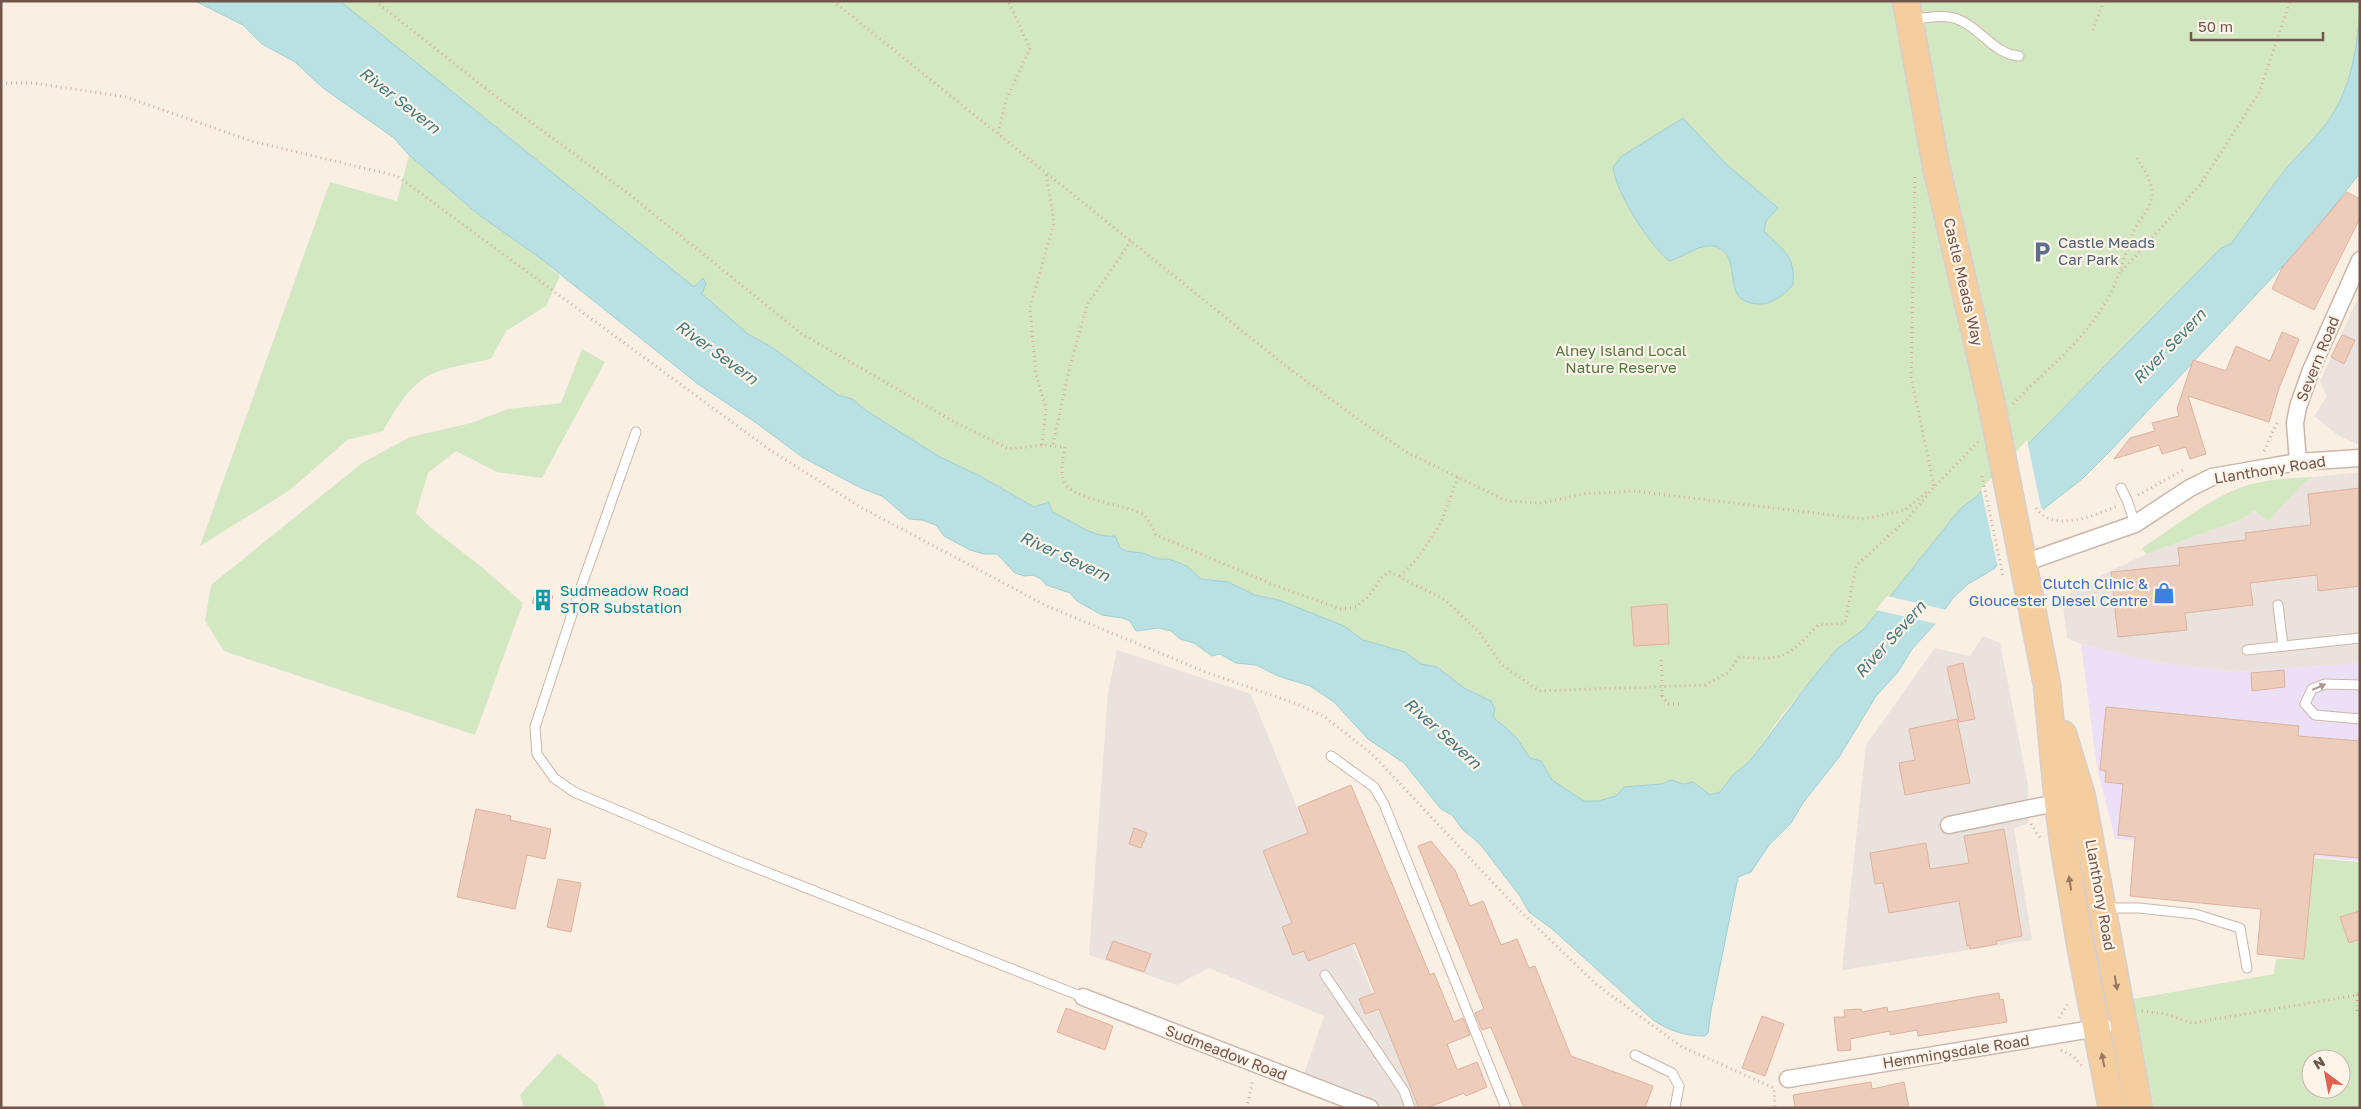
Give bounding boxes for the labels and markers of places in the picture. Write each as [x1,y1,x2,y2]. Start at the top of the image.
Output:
place label: Castle Meads Car Park [2058,233,2155,268]
parking icon: Castle Meads Car Park [2029,239,2055,265]
place label: Clutch Clinic & Gloucester Diesel Centre [1969,574,2148,609]
shop icon: Clutch Clinic & Gloucester Diesel Centre [2151,580,2177,606]
place label: Sudmeadow Road STOR Substation [560,581,689,616]
building icon: Sudmeadow Road STOR Substation [530,587,556,613]

